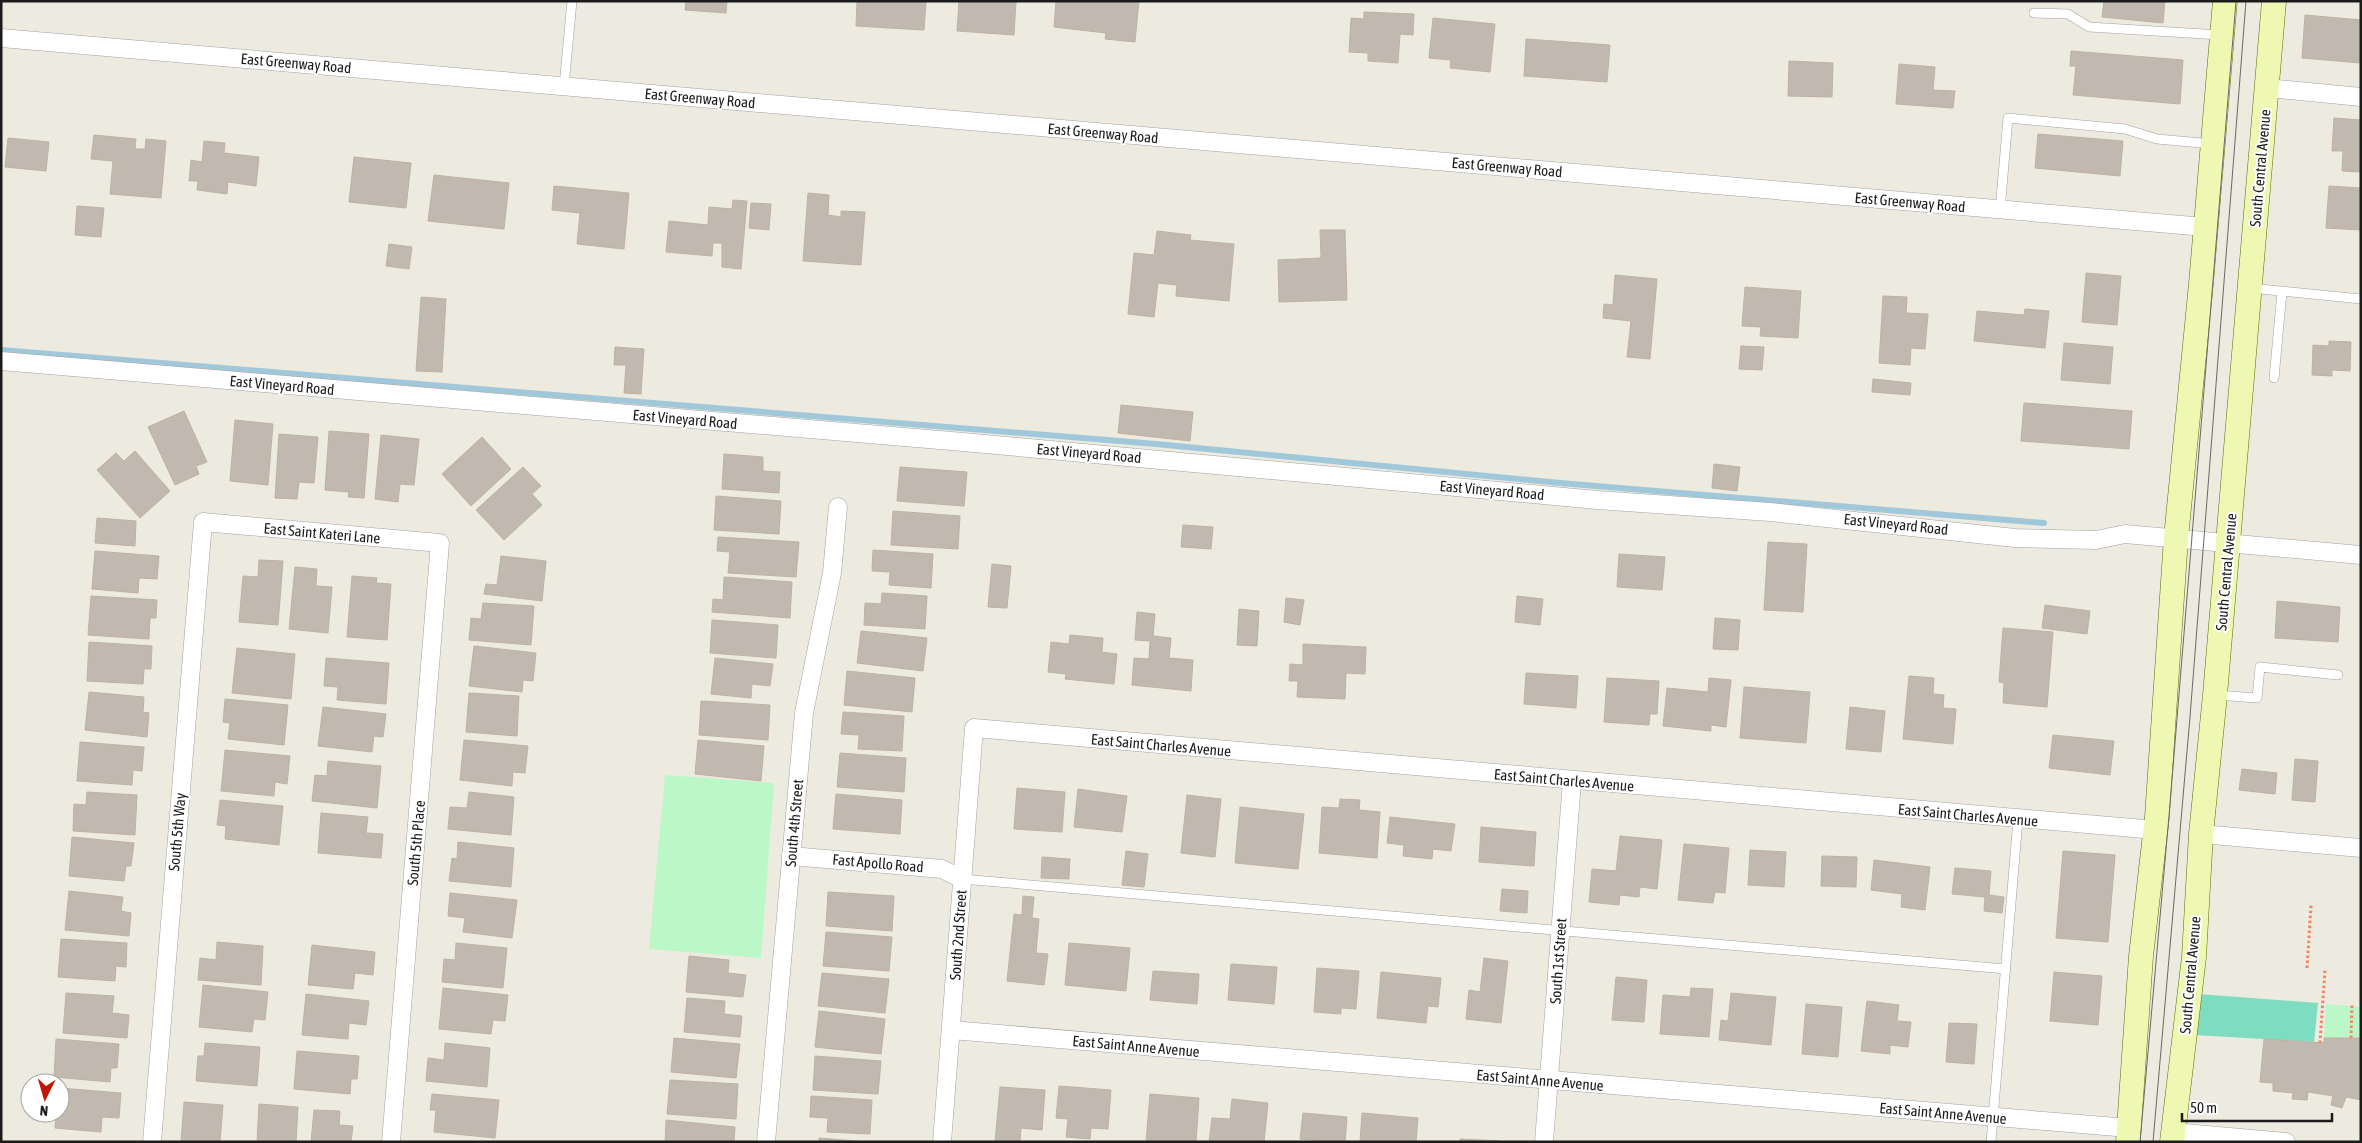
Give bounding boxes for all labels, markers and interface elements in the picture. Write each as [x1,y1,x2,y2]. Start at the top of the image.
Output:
street label: East Greenway Road [240,50,352,76]
street label: East Greenway Road [644,85,756,111]
street label: South Central Avenue [2246,108,2274,228]
street label: East Greenway Road [1047,120,1159,146]
street label: East Greenway Road [1451,154,1563,180]
street label: East Greenway Road [1854,189,1966,215]
street label: East Vineyard Road [229,372,335,398]
street label: East Vineyard Road [632,406,738,432]
street label: East Vineyard Road [1036,440,1142,466]
street label: East Vineyard Road [1439,477,1545,503]
street label: East Vineyard Road [1843,510,1949,538]
street label: South Central Avenue [2212,512,2240,632]
street label: East Saint Kateri Lane [263,519,381,547]
street label: East Saint Charles Avenue [1090,730,1232,760]
street label: East Saint Charles Avenue [1493,765,1635,795]
street label: South 4th Street [782,778,806,868]
street label: South 5th Way [165,792,189,872]
street label: South 5th Place [404,799,428,886]
street label: East Saint Charles Avenue [1897,800,2039,830]
street label: Fast Apollo Road [832,851,924,875]
street label: South 2nd Street [946,889,970,981]
street label: South Central Avenue [2176,915,2204,1035]
street label: South 1st Street [1547,918,1569,1004]
street label: East Saint Anne Avenue [1072,1032,1201,1060]
street label: East Saint Anne Avenue [1476,1066,1605,1094]
north arrow [20,1073,70,1123]
scale bar [2182,1090,2332,1122]
street label: East Saint Anne Avenue [1879,1099,2008,1127]
text: 50 m [2190,1099,2217,1116]
text: N [39,1103,49,1119]

